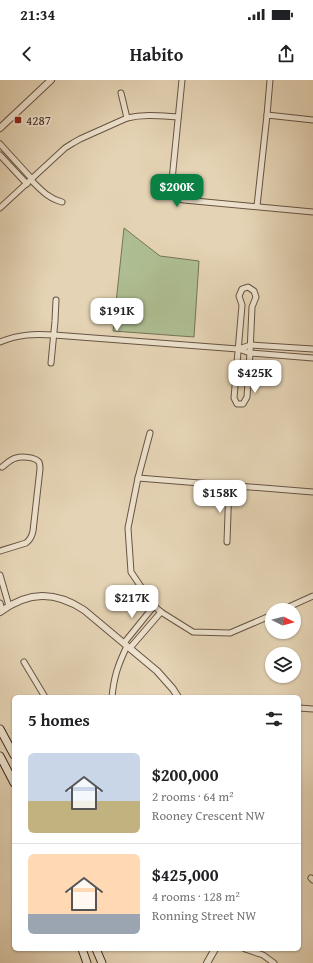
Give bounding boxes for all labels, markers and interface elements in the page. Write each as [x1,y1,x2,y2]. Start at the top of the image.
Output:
text: 21:34 [20,4,55,25]
text: Habito [130,41,183,68]
icon: back [16,43,38,65]
icon: share [275,43,297,65]
place label: 4287 [26,111,51,130]
marker: 4287 [13,115,23,125]
pin: $200K [149,174,205,208]
text: $200K [159,177,195,196]
pin: $191K [89,298,145,332]
text: $191K [99,301,135,320]
pin: $425K [227,360,283,394]
text: $425K [237,363,273,382]
pin: $158K [192,480,248,514]
text: $158K [202,483,238,502]
pin: $217K [104,585,160,619]
text: $217K [114,588,150,607]
north arrow [265,603,301,639]
map controls [265,603,301,683]
button: layers [265,647,301,683]
text: 5 homes [28,707,90,732]
icon: filters [263,708,285,730]
text: $200,000 [152,762,218,787]
icon: home [60,769,108,817]
text: 2 rooms · 64 m² [152,787,234,806]
text: Rooney Crescent NW [152,806,265,825]
text: $425,000 [152,862,218,887]
icon: home [60,870,108,918]
text: 4 rooms · 128 m² [152,887,240,906]
text: Ronning Street NW [152,906,256,925]

